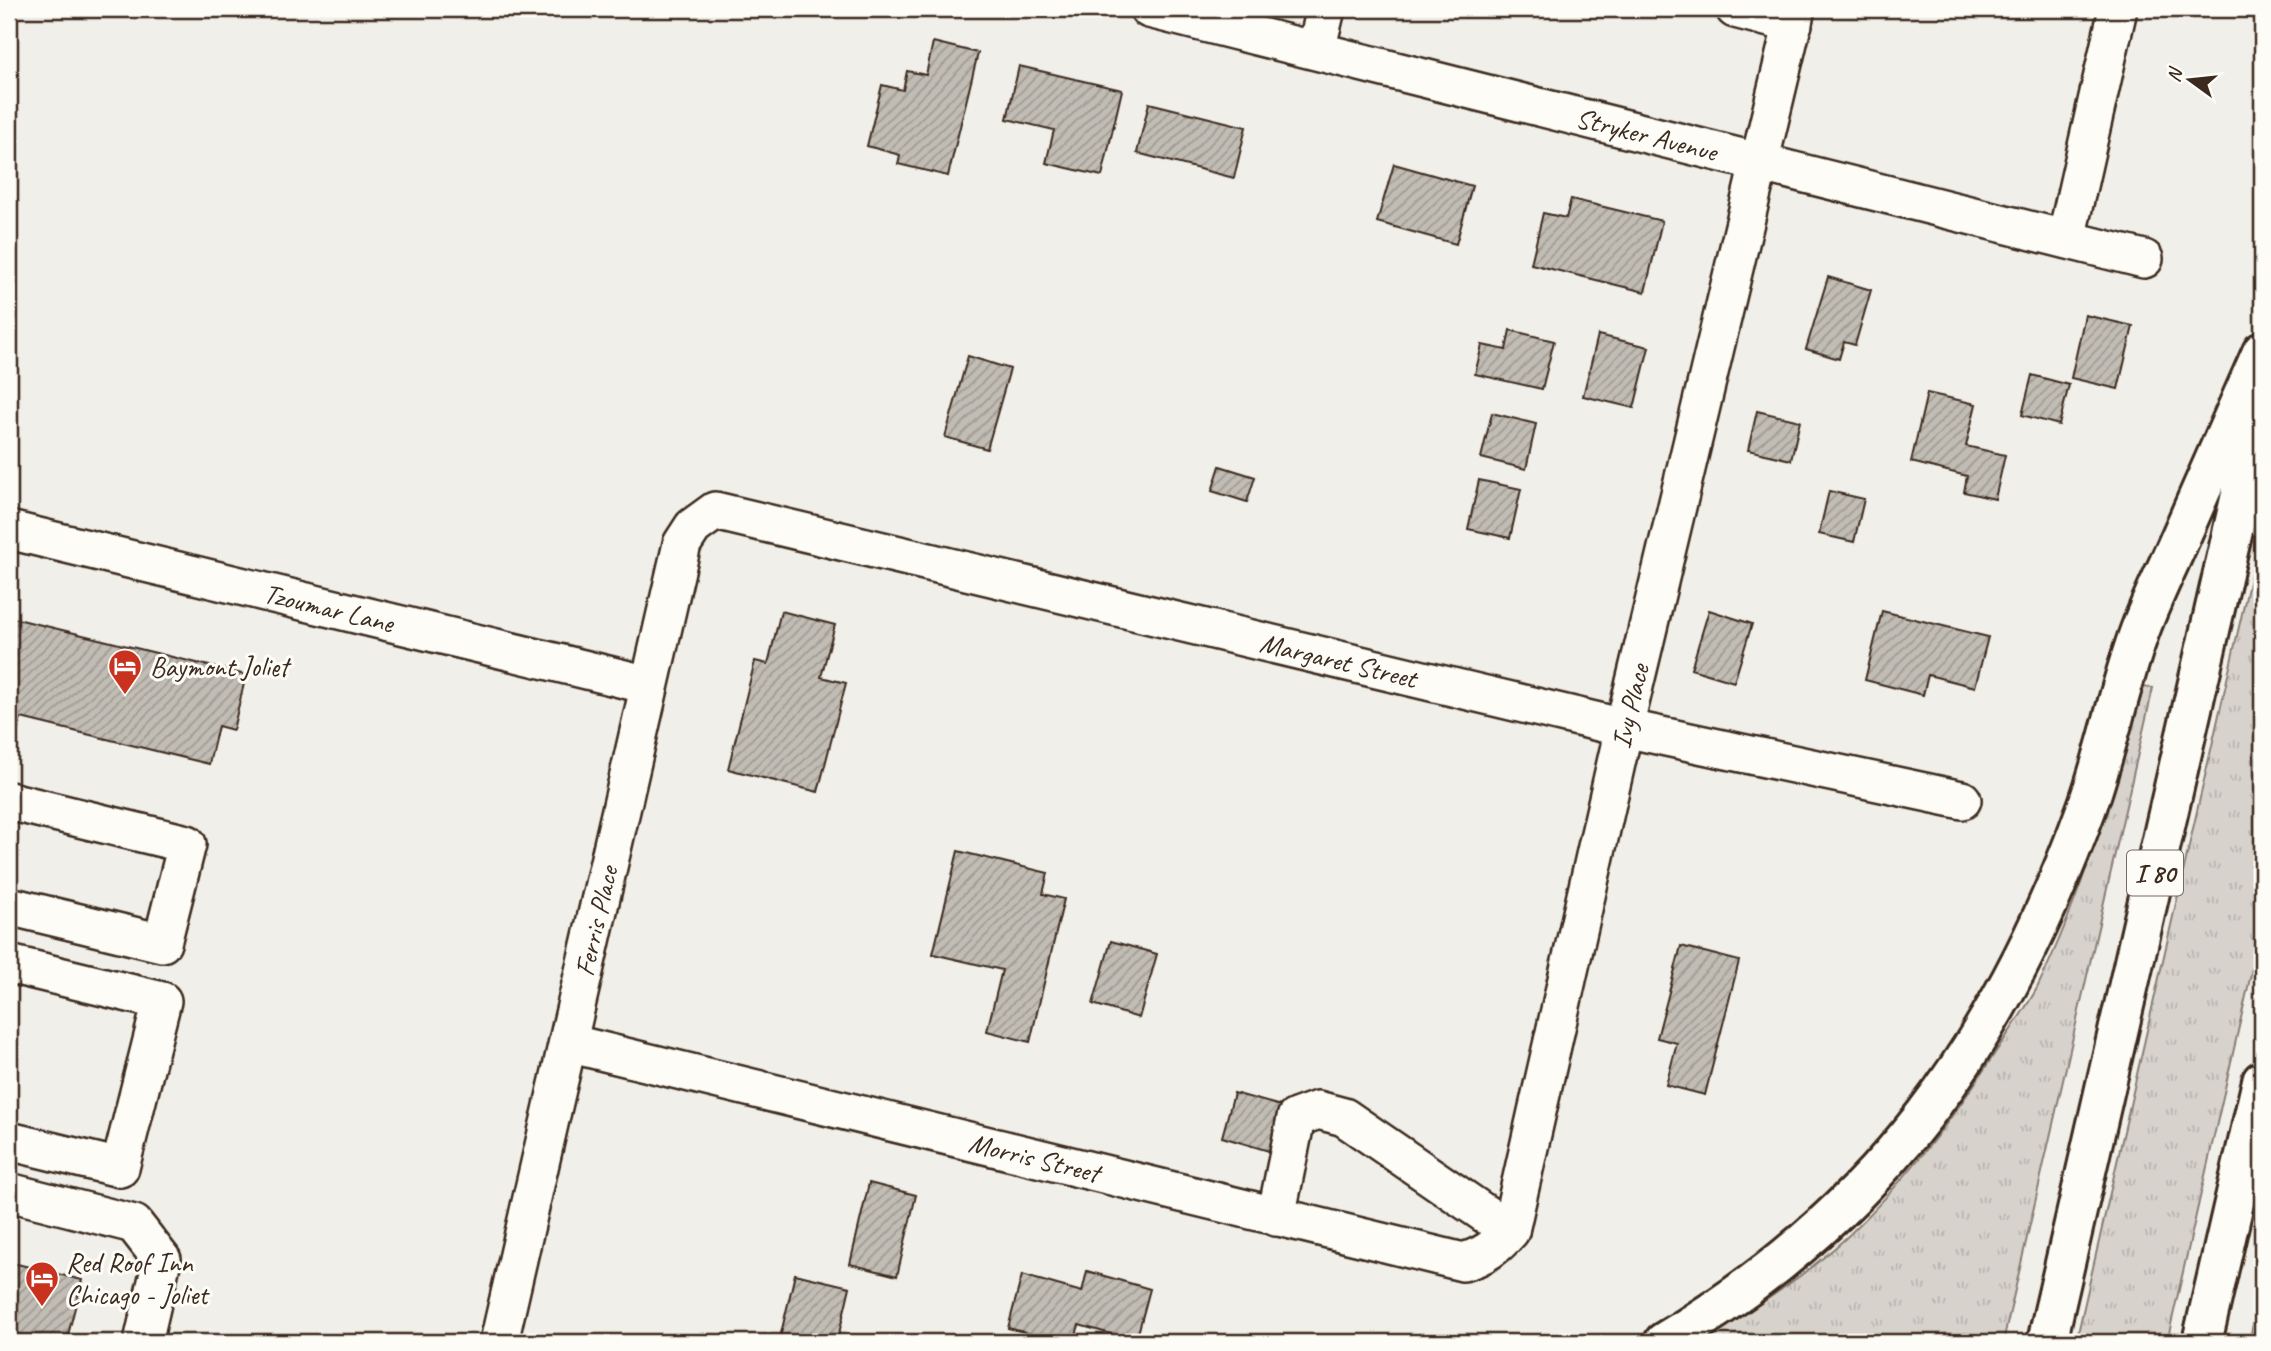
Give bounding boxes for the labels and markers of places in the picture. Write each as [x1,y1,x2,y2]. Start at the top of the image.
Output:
hotel icon: Baymont Joliet [106,647,144,696]
place label: Baymont Joliet [150,649,292,684]
place label: Red Roof Inn Chicago - Joliet [66,1245,210,1312]
hotel icon: Red Roof Inn Chicago - Joliet [23,1259,61,1308]

